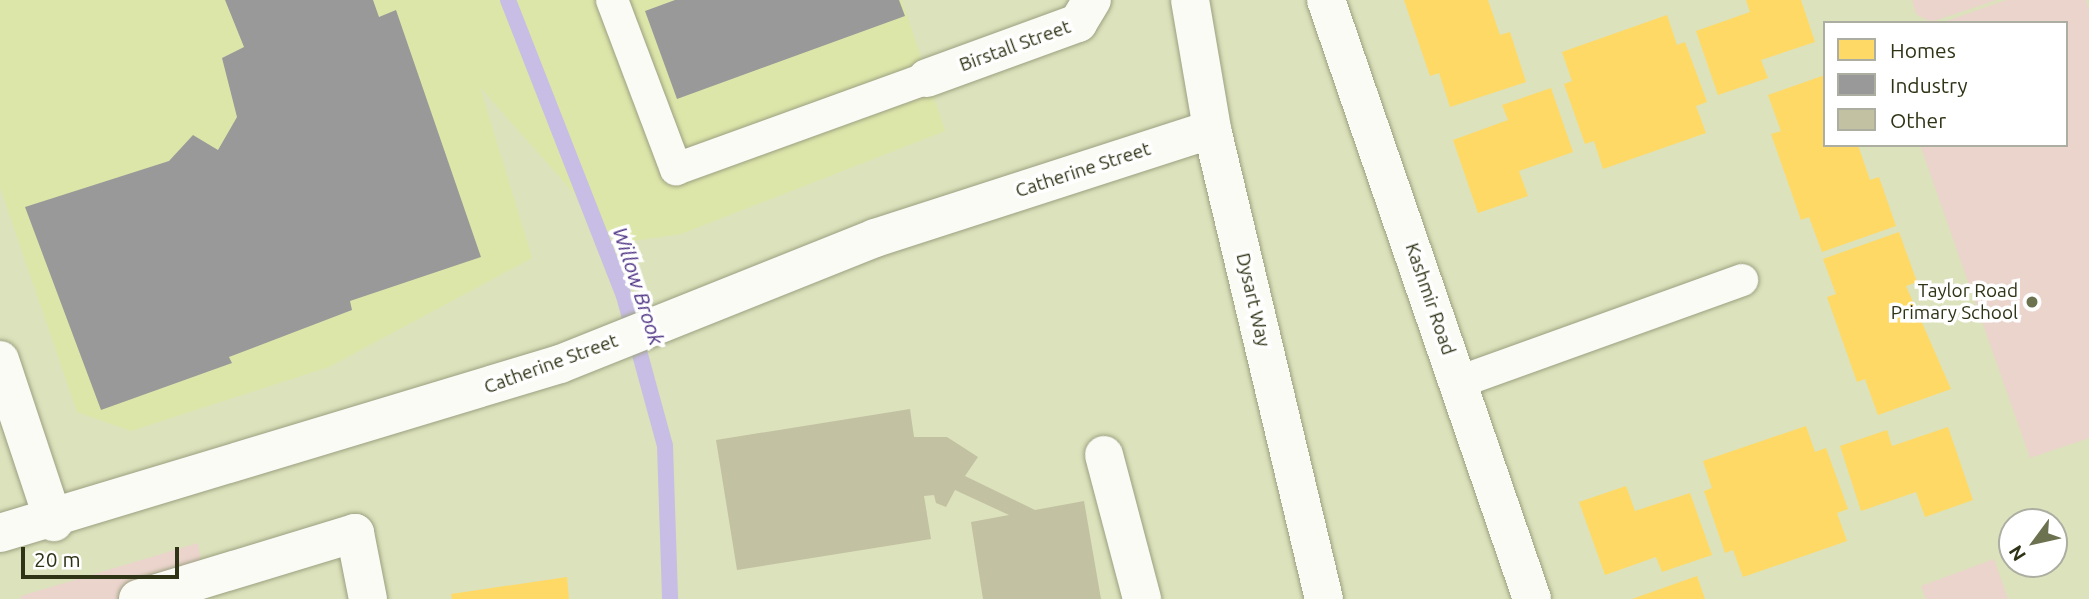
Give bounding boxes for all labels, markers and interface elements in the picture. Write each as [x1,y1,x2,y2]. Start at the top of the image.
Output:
street label: Birstall Street [956,15,1074,77]
legend [1823,21,2068,147]
text: Homes [1890,38,1956,62]
text: Industry [1890,73,1968,97]
text: Other [1890,108,1946,132]
street label: Catherine Street [1013,137,1153,203]
water label: Willow Brook [608,224,670,348]
street label: Kashmir Road [1400,240,1460,358]
street label: Dysart Way [1231,251,1275,349]
place label: Taylor Road Primary School [1891,280,2018,324]
marker: Taylor Road Primary School [2024,294,2040,310]
street label: Catherine Street [481,329,621,399]
north arrow [1998,508,2068,578]
scale bar [24,532,182,576]
text: N [2004,541,2030,565]
text: 20 m [34,547,81,571]

